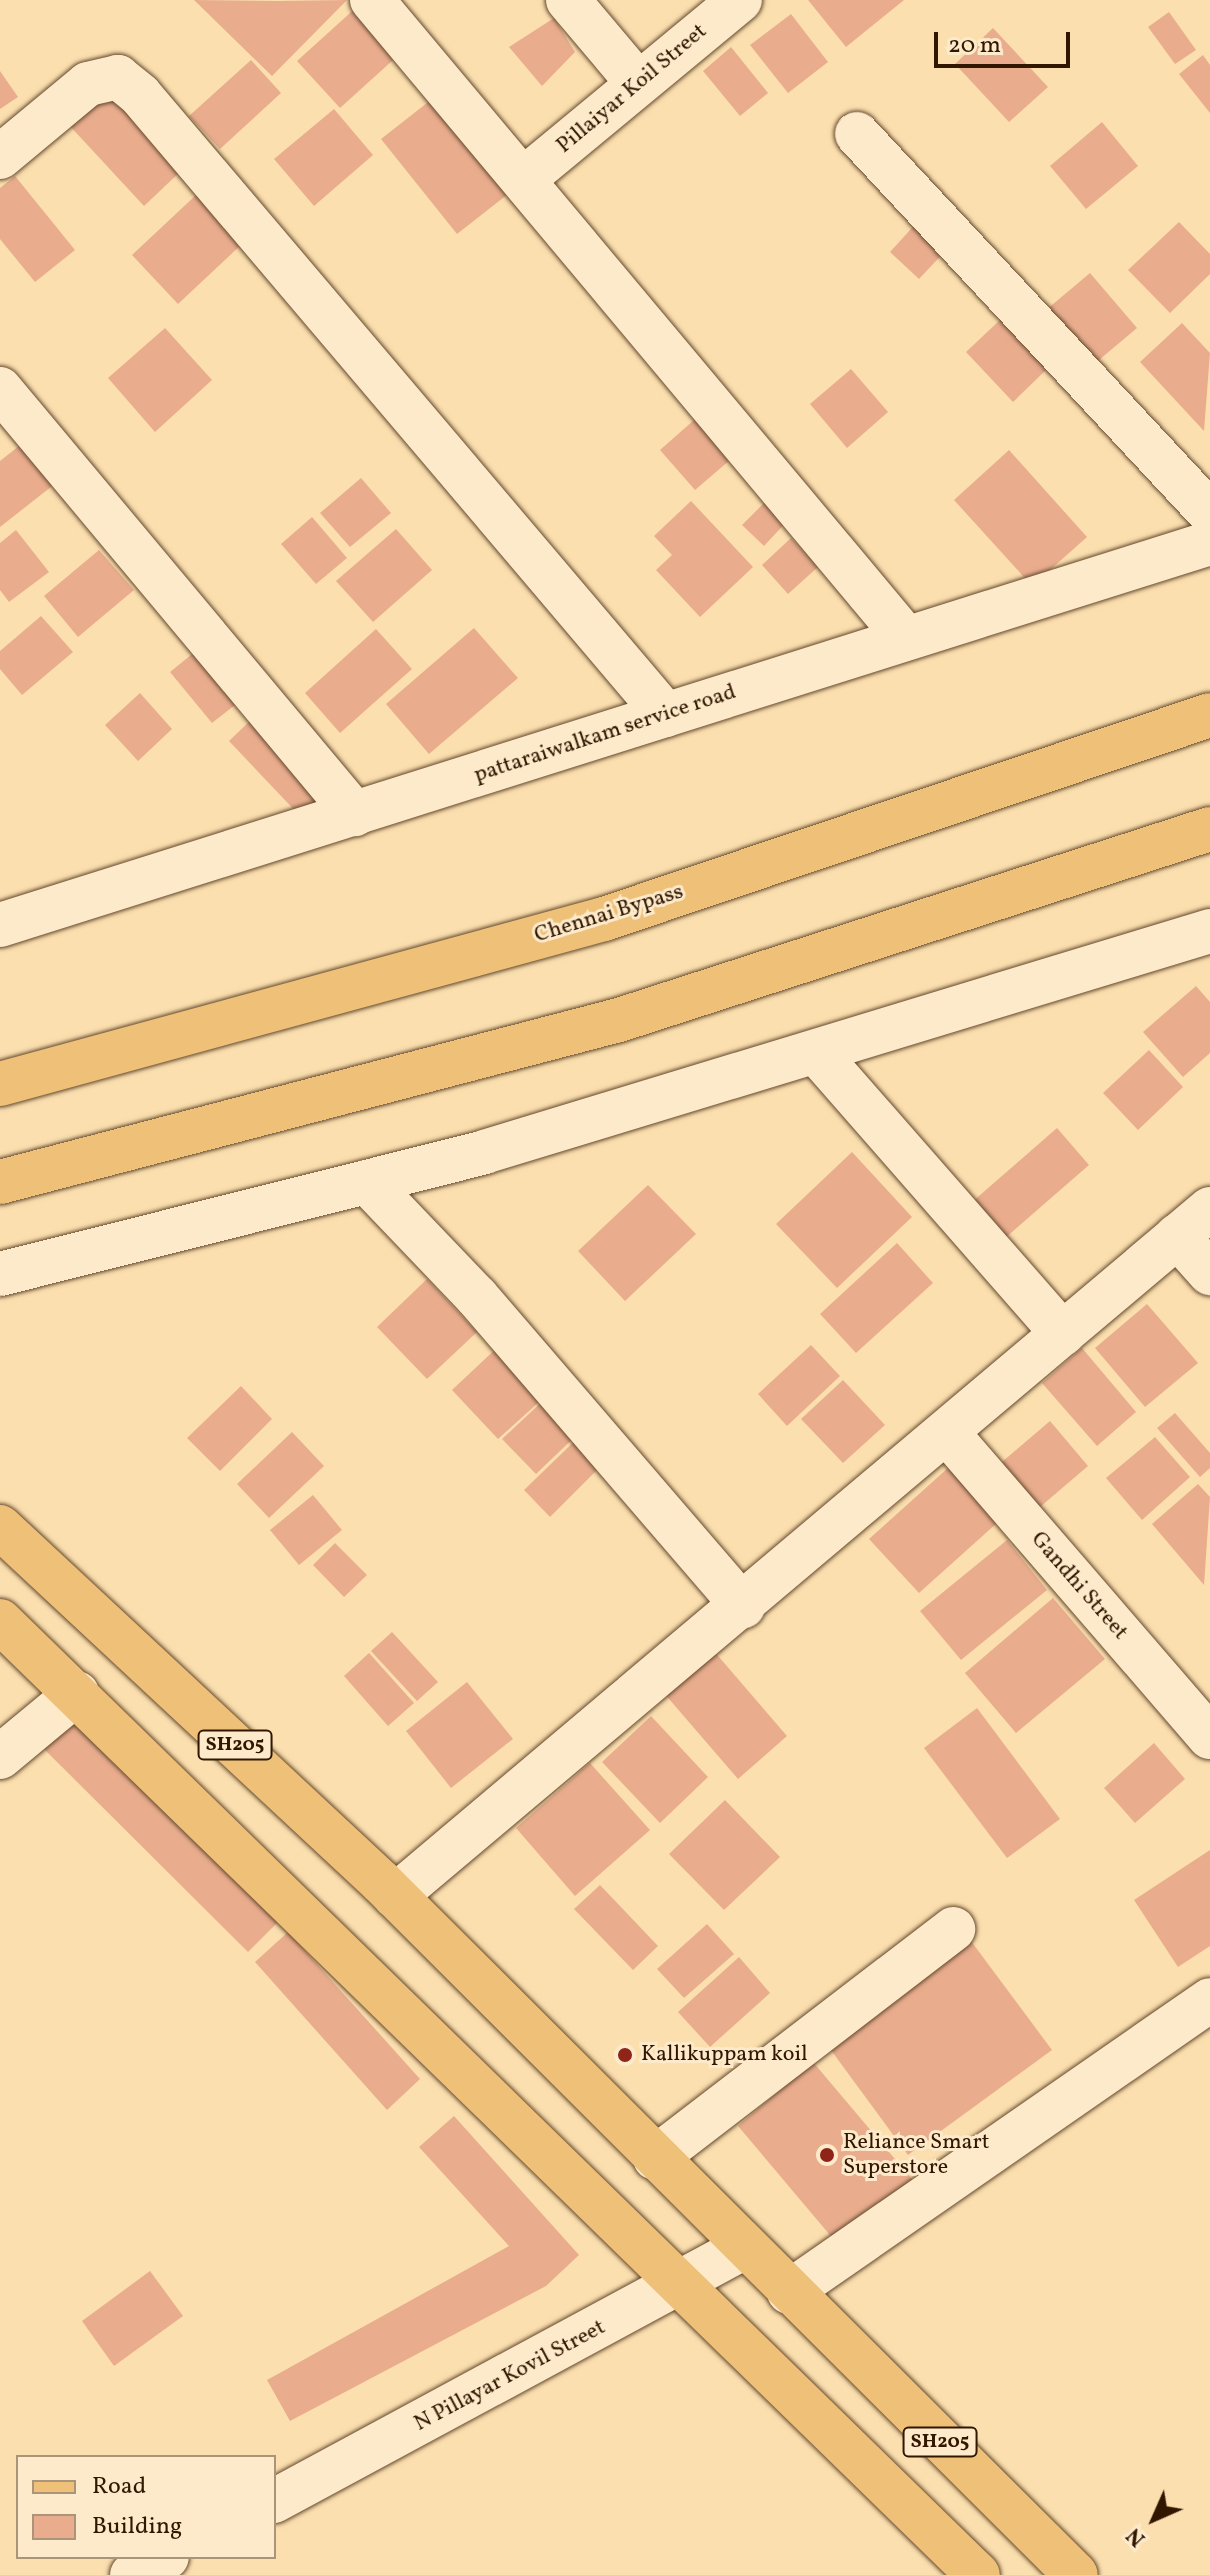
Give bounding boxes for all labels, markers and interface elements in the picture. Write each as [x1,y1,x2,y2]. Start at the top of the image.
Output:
scale bar [938,16,1074,66]
street label: Pillaiyar Koil Street [552,19,712,159]
text: 20 m [948,29,1001,63]
street label: pattaraiwalkam service road [471,679,739,789]
street label: Chennai Bypass [531,879,687,949]
street label: Gandhi Street [1025,1527,1133,1645]
road number: SH205 [197,1729,273,1761]
place label: Kallikuppam koil [641,2042,808,2068]
marker: Kallikuppam koil [616,2046,634,2064]
place label: Reliance Smart Superstore [843,2129,989,2180]
marker: Reliance Smart Superstore [818,2146,836,2164]
street label: N Pillayar Kovil Street [410,2314,610,2438]
road number: SH205 [902,2426,978,2458]
legend [16,2455,276,2559]
text: Road [92,2470,146,2504]
north arrow [1114,2479,1194,2559]
text: Building [92,2510,182,2544]
text: N [1120,2520,1153,2553]

